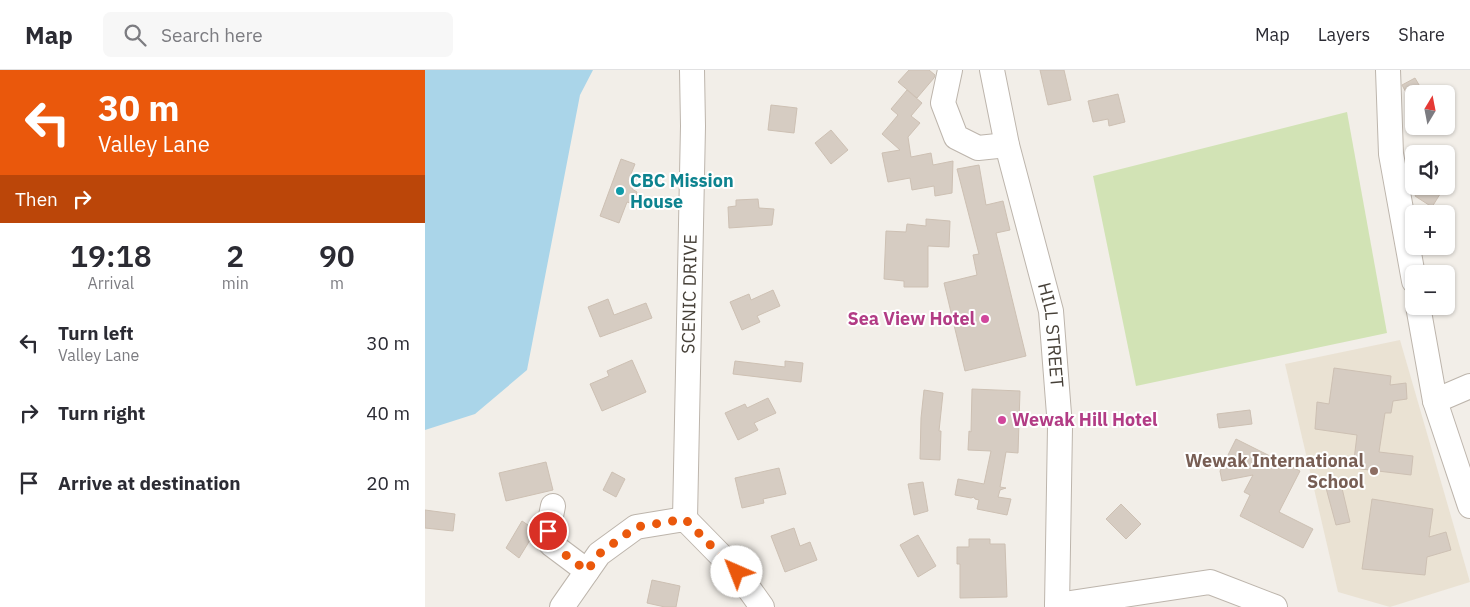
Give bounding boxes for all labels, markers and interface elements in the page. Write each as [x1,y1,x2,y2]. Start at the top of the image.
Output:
search box [103,12,453,57]
text: Map [25,19,73,51]
icon: search [121,21,149,49]
text: Search here [161,23,263,47]
text: Map [1255,23,1290,46]
text: Layers [1318,23,1370,46]
text: Share [1398,23,1445,46]
text: 30 m [98,85,180,131]
north arrow [1405,85,1455,135]
map controls [1405,85,1455,315]
icon: left [15,90,80,155]
text: Valley Lane [98,129,210,158]
button: sound [1405,145,1455,195]
place label: CBC Mission House [630,169,734,213]
icon: right [68,185,96,213]
marker: CBC Mission House [614,185,626,197]
text: Then [15,187,58,211]
button: + [1405,205,1455,255]
street label: SCENIC DRIVE [676,234,702,354]
text: 19:18 [70,236,152,275]
text: 2 [226,236,244,275]
text: 90 [319,236,355,275]
button: − [1405,265,1455,315]
text: Arrival [88,273,134,293]
text: min [222,273,249,293]
text: m [330,273,344,293]
street label: HILL STREET [1033,280,1069,388]
place label: Sea View Hotel [847,307,976,330]
marker: Sea View Hotel [979,313,991,325]
text: Turn left [58,321,134,345]
icon: left [15,329,43,357]
text: 30 m [366,331,410,355]
text: Valley Lane [58,345,139,365]
icon: right [15,399,43,427]
text: Turn right [58,401,145,425]
text: 40 m [366,401,410,425]
place label: Wewak Hill Hotel [1012,408,1158,431]
marker: Wewak Hill Hotel [996,414,1008,426]
place label: Wewak International School [1185,449,1365,493]
marker: Wewak International School [1368,465,1380,477]
icon: arrive [15,469,43,497]
text: Arrive at destination [58,471,241,495]
text: 20 m [366,471,410,495]
pin [527,510,569,552]
icon: arrive [534,517,562,545]
position arrow [710,545,762,597]

